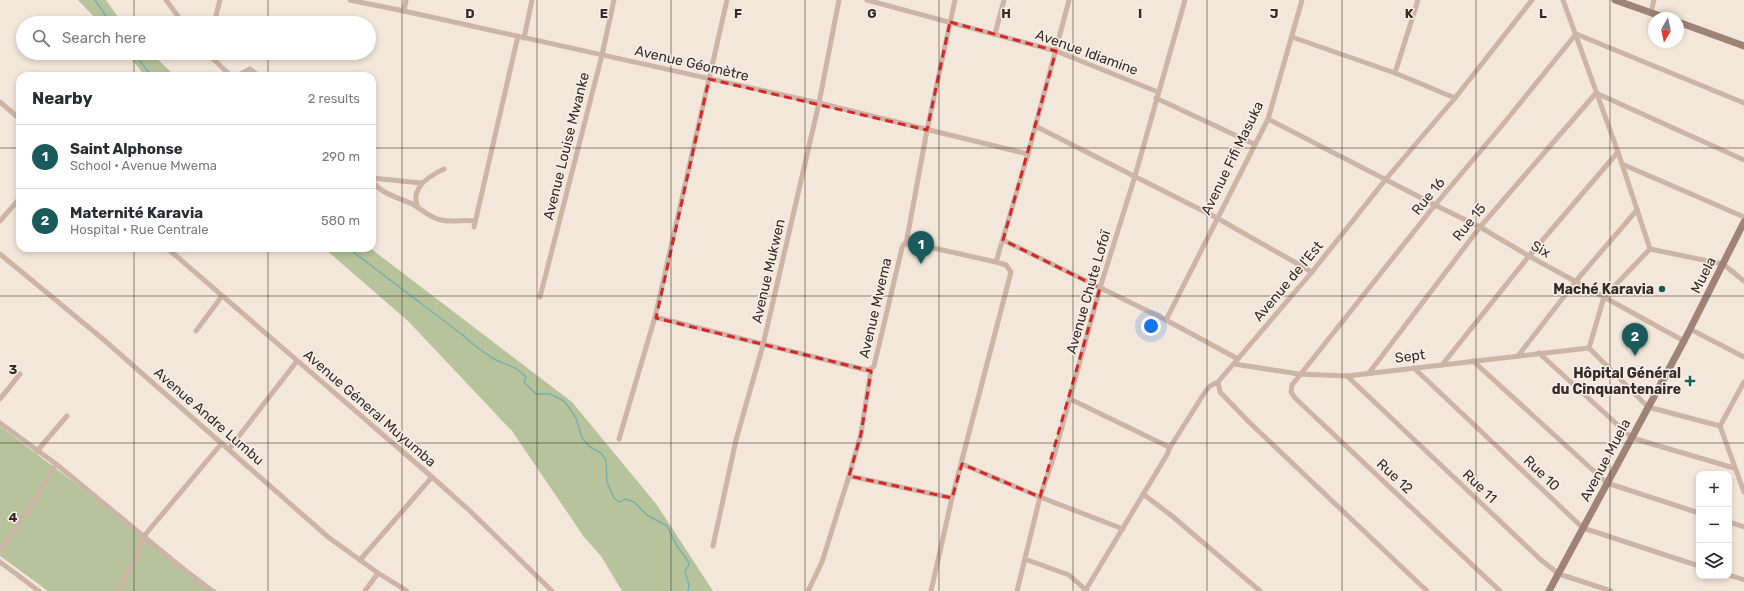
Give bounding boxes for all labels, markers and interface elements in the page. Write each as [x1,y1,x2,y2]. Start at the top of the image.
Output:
text: D [465,6,475,21]
text: E [600,6,608,21]
text: F [734,6,742,21]
text: G [867,6,877,21]
text: H [1001,6,1011,21]
text: I [1138,6,1142,21]
text: J [1270,6,1278,21]
text: K [1405,6,1414,21]
text: L [1539,6,1547,21]
north arrow [1648,12,1684,48]
search box [16,16,376,60]
street label: Avenue Idiamine [1033,26,1141,79]
icon: search [30,27,52,49]
text: Search here [62,29,146,47]
street label: Avenue Géomètre [633,42,751,85]
street label: Avenue Louise Mwanke [540,70,593,222]
text: Nearby [32,88,93,108]
text: 2 results [308,91,360,106]
street label: Avenue Fifi Masuka [1198,99,1267,218]
text: Saint Alphonse [70,140,183,158]
text: 1 [42,149,48,164]
text: 290 m [322,149,360,164]
text: School · Avenue Mwema [70,158,217,173]
street label: Rue 16 [1408,174,1449,218]
street label: Rue 15 [1449,200,1490,244]
text: Maternité Karavia [70,204,203,222]
text: 2 [41,213,49,228]
text: 580 m [321,213,360,228]
street label: Avenue Mukwen [748,217,789,325]
text: Hospital · Rue Centrale [70,222,208,237]
street label: Avenue Chute Lofoï [1063,228,1114,356]
pin: 1 [908,231,934,264]
street label: Avenue de l'Est [1250,237,1327,325]
street label: Six [1528,237,1554,262]
street label: Muela [1687,254,1720,296]
street label: Avenue Mwema [856,256,895,360]
place label: Maché Karavia [1553,281,1654,298]
marker: Maché Karavia [1657,284,1667,294]
your location [1141,316,1161,336]
pin: 2 [1622,323,1648,356]
street label: Avenue Géneral Muyumba [300,346,439,471]
street label: Sept [1394,346,1427,367]
text: 3 [9,362,18,377]
street label: Avenue Andre Lumbu [150,364,267,469]
place label: Hôpital Général du Cinquantenaire [1552,365,1681,398]
marker: Hôpital Général du Cinquantenaire [1684,375,1696,387]
street label: Avenue Muela [1577,416,1634,504]
street label: Rue 10 [1520,452,1563,495]
street label: Rue 12 [1373,455,1416,497]
street label: Rue 11 [1459,466,1500,507]
map controls [1696,471,1732,579]
button: + [1696,471,1732,507]
button: − [1696,507,1732,543]
text: 4 [9,510,18,525]
button: layers [1696,543,1732,579]

